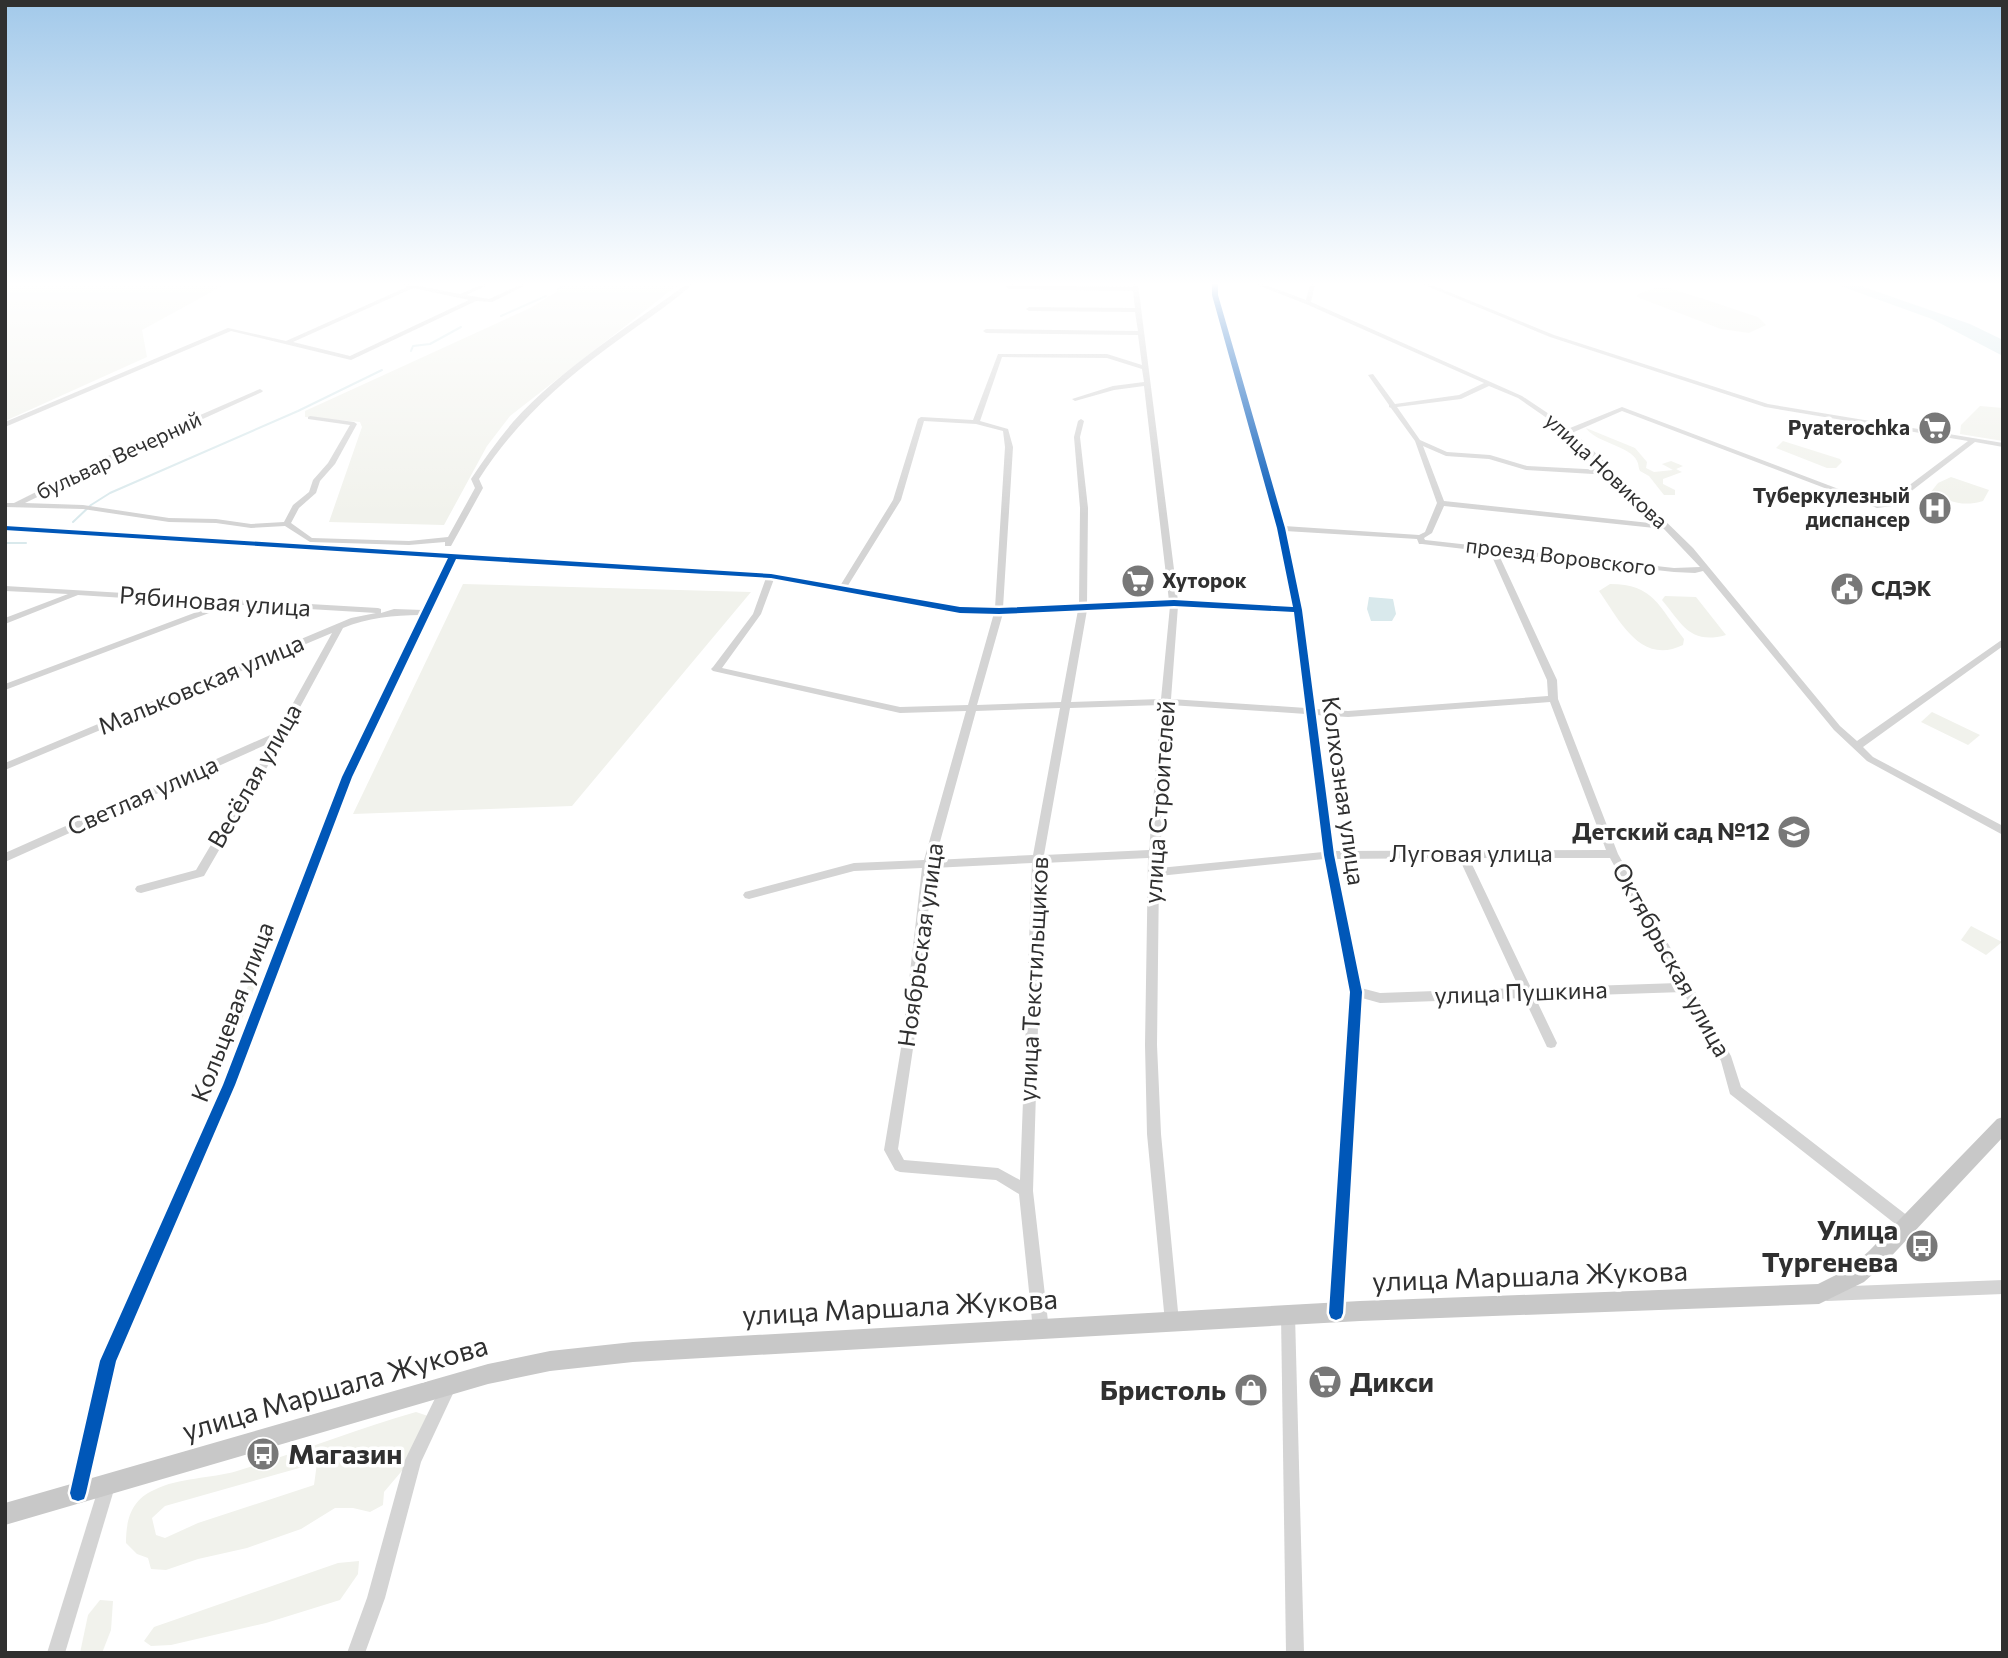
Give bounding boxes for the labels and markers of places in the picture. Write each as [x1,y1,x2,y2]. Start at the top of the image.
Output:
supermarket icon: Pyaterochka [1916,409,1954,447]
place label: Pyaterochka [1788,414,1910,439]
place label: Туберкулезный диспансер [1753,482,1910,531]
hospital icon: Туберкулезный диспансер [1916,489,1954,527]
supermarket icon: Хуторок [1119,562,1157,600]
place label: Хуторок [1162,567,1247,592]
public building icon: СДЭК [1828,570,1866,608]
place label: СДЭК [1871,575,1932,600]
school or university icon: Детский сад №12 [1775,813,1813,851]
place label: Детский сад №12 [1572,816,1770,845]
place label: Улица Тургенева [1762,1212,1898,1278]
bus stop icon: Улица Тургенева [1903,1227,1941,1265]
supermarket icon: Дикси [1306,1363,1344,1401]
place label: Дикси [1350,1364,1434,1398]
shop icon: Бристоль [1232,1371,1270,1409]
place label: Бристоль [1100,1372,1226,1406]
bus stop icon: Магазин [244,1435,282,1473]
place label: Магазин [288,1436,402,1470]

